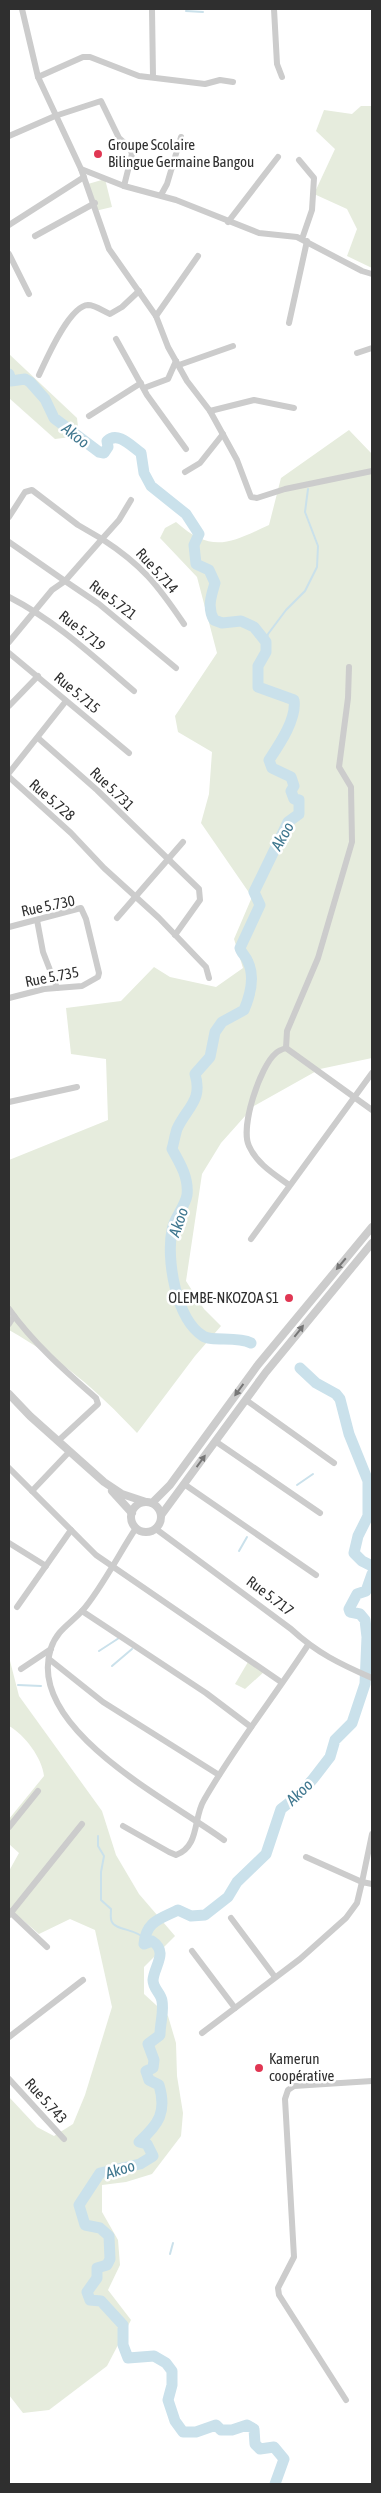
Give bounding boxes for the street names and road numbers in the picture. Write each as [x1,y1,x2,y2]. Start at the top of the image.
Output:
street label: Rue 5.714 [133,545,182,597]
street label: Rue 5.721 [86,576,140,623]
street label: Rue 5.719 [56,607,109,654]
street label: Rue 5.715 [51,669,104,717]
street label: Rue 5.731 [87,764,138,814]
street label: Rue 5.728 [26,775,78,824]
street label: Rue 5.730 [19,892,76,919]
street label: Rue 5.735 [24,963,80,990]
street label: Rue 5.717 [243,1572,297,1619]
street label: Rue 5.743 [22,2075,71,2127]

